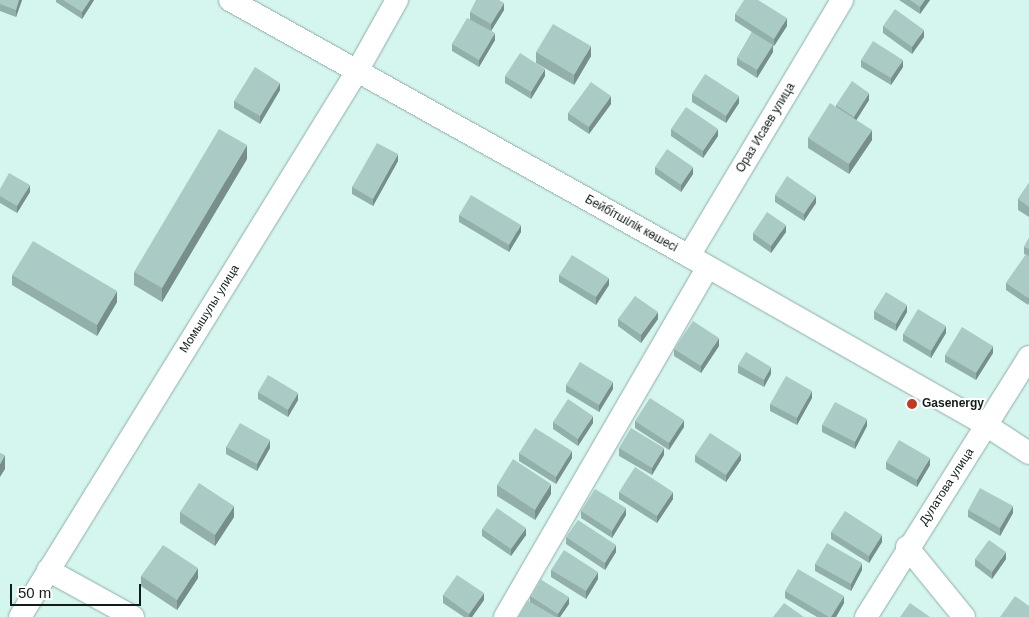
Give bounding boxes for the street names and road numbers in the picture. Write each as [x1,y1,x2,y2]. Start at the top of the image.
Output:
street label: Ораз Исаев улица [734,81,798,175]
street label: Бейбітшілік көшесі [582,193,680,255]
street label: Момышулы улица [177,262,243,356]
street label: Дулатова улица [917,446,977,528]

